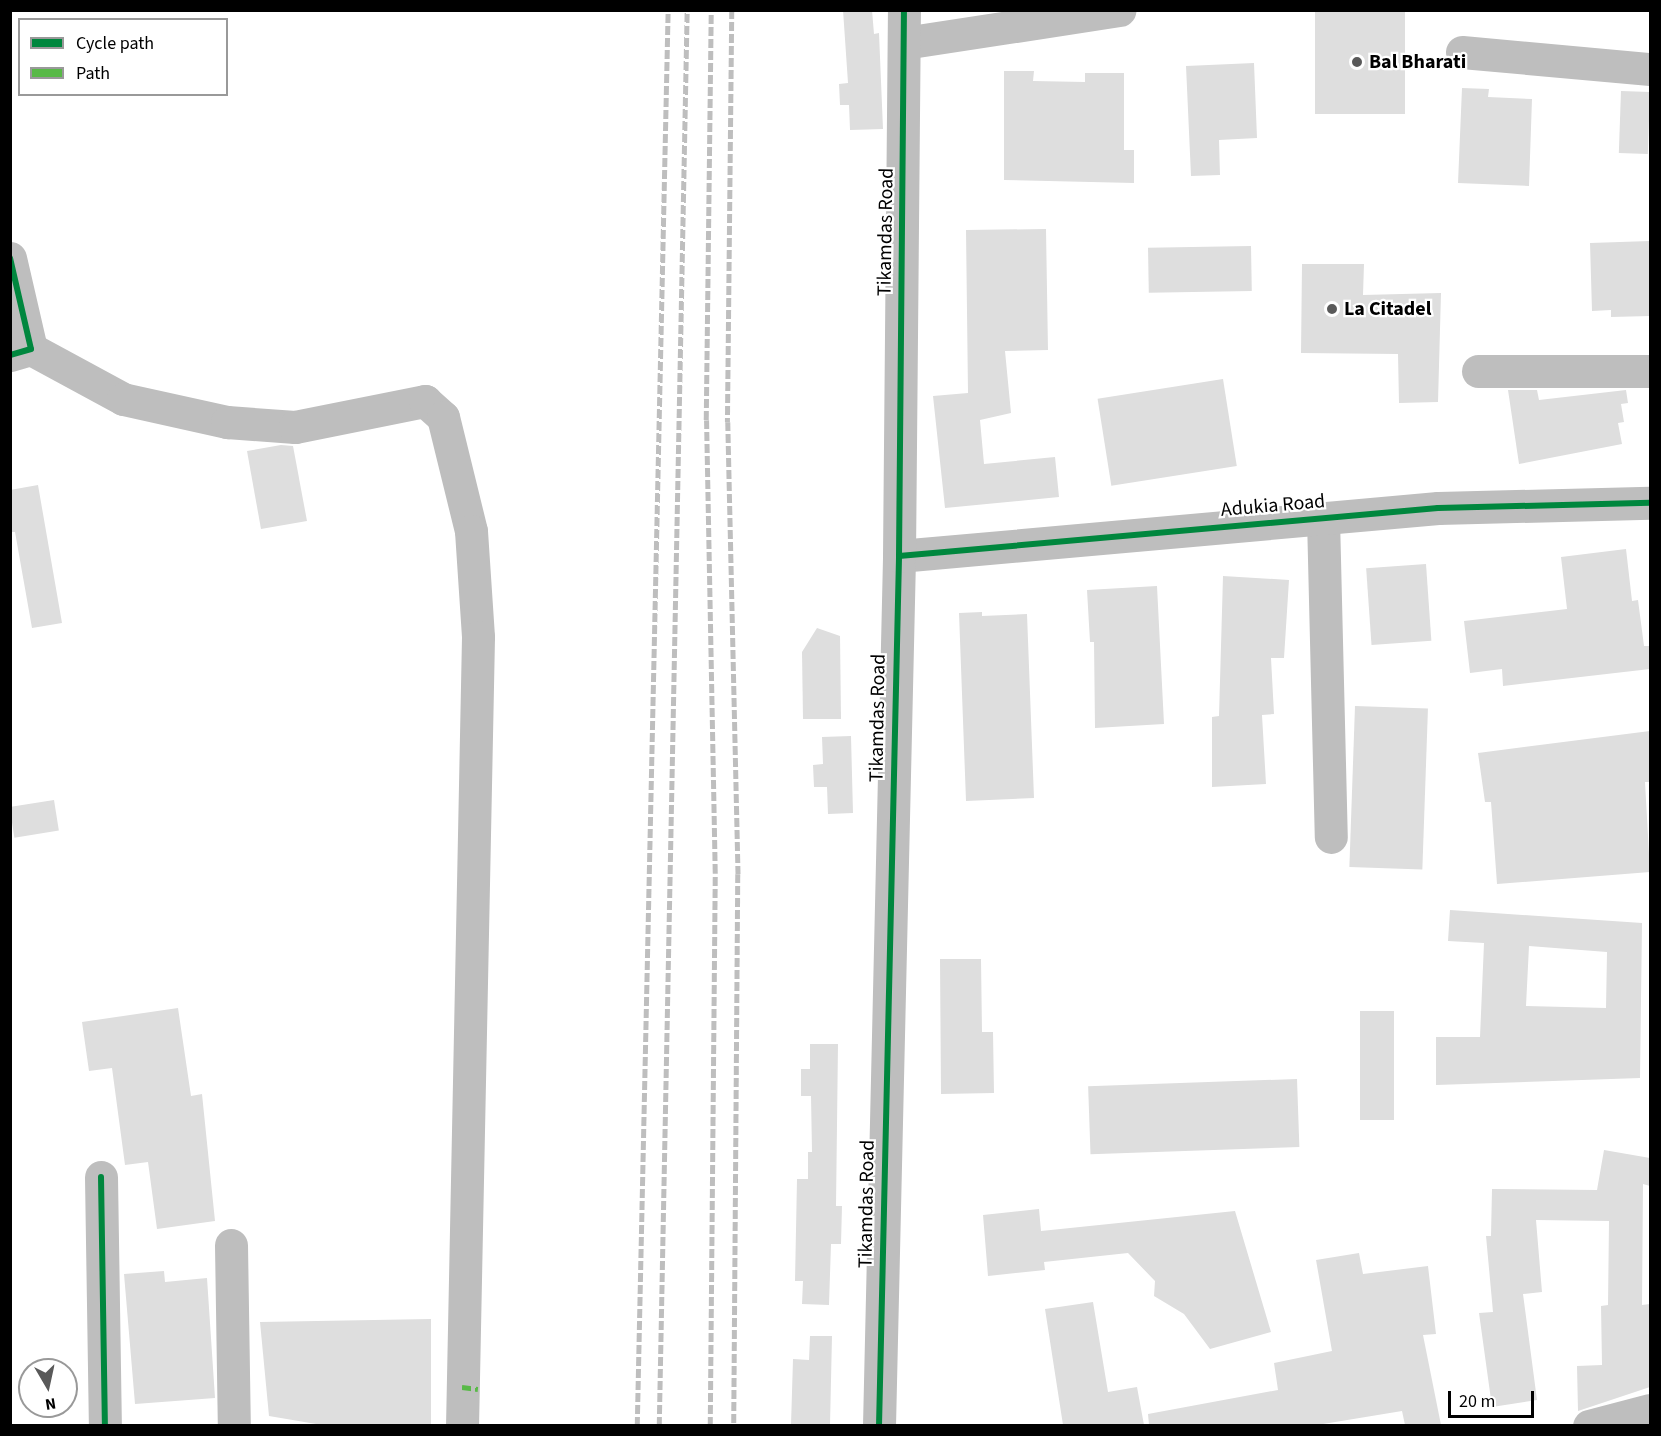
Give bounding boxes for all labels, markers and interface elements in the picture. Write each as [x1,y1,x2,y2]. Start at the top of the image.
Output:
legend [18,18,228,96]
text: Cycle path [76,31,154,56]
place label: Bal Bharati [1369,50,1466,74]
marker: Bal Bharati [1350,55,1364,69]
text: Path [76,61,110,86]
street label: Tikamdas Road [873,168,899,296]
place label: La Citadel [1344,297,1431,321]
marker: La Citadel [1325,302,1339,316]
street label: Adukia Road [1220,489,1326,523]
street label: Tikamdas Road [865,654,891,782]
street label: Tikamdas Road [854,1140,880,1268]
north arrow [18,1358,78,1418]
scale bar [1451,1379,1536,1417]
text: 20 m [1459,1389,1495,1414]
text: N [44,1392,57,1415]

